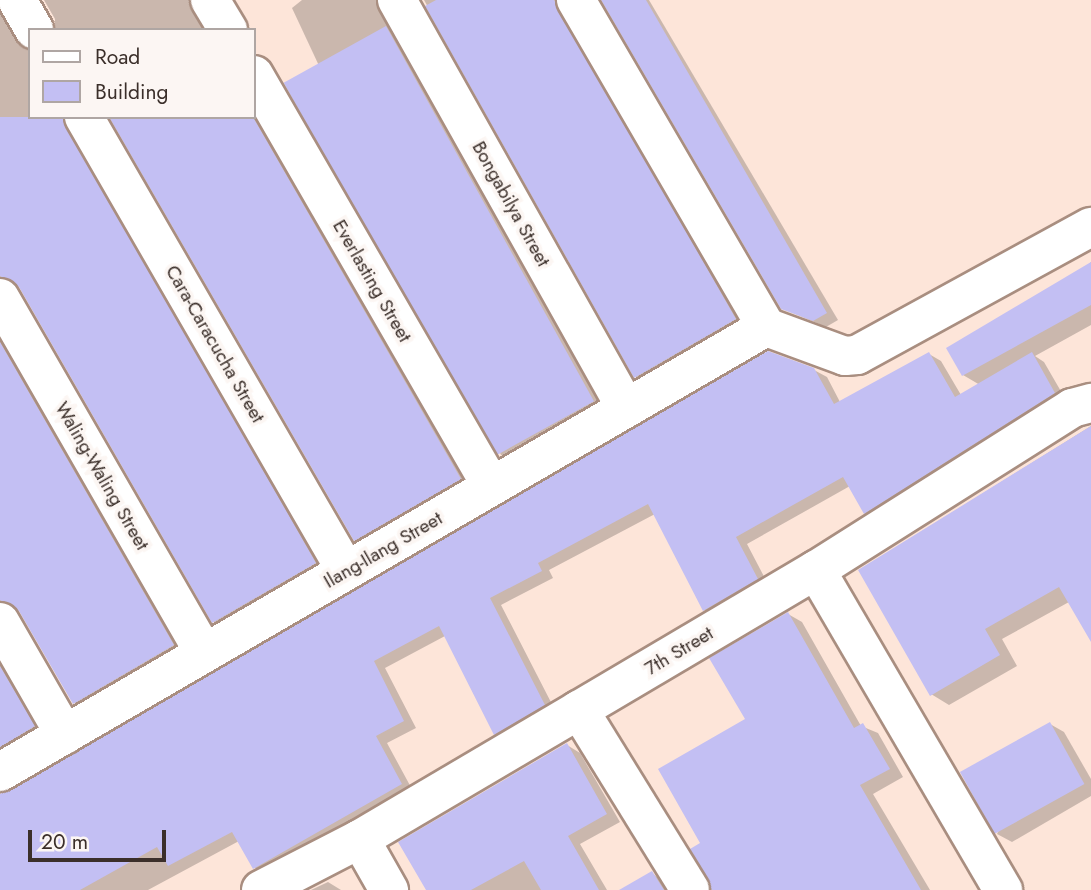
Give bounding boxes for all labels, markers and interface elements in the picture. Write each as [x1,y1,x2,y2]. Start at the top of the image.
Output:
legend [28,28,256,119]
text: Road [95,42,140,72]
text: Building [95,77,168,107]
street label: Bongabilya Street [467,137,555,271]
street label: Everlasting Street [328,216,416,346]
street label: Cara-Caracucha Street [161,261,269,427]
street label: Waling-Waling Street [50,398,154,554]
street label: Ilang-Ilang Street [320,507,446,593]
street label: 7th Street [641,622,717,680]
scale bar [32,816,170,860]
text: 20 m [41,827,88,857]

